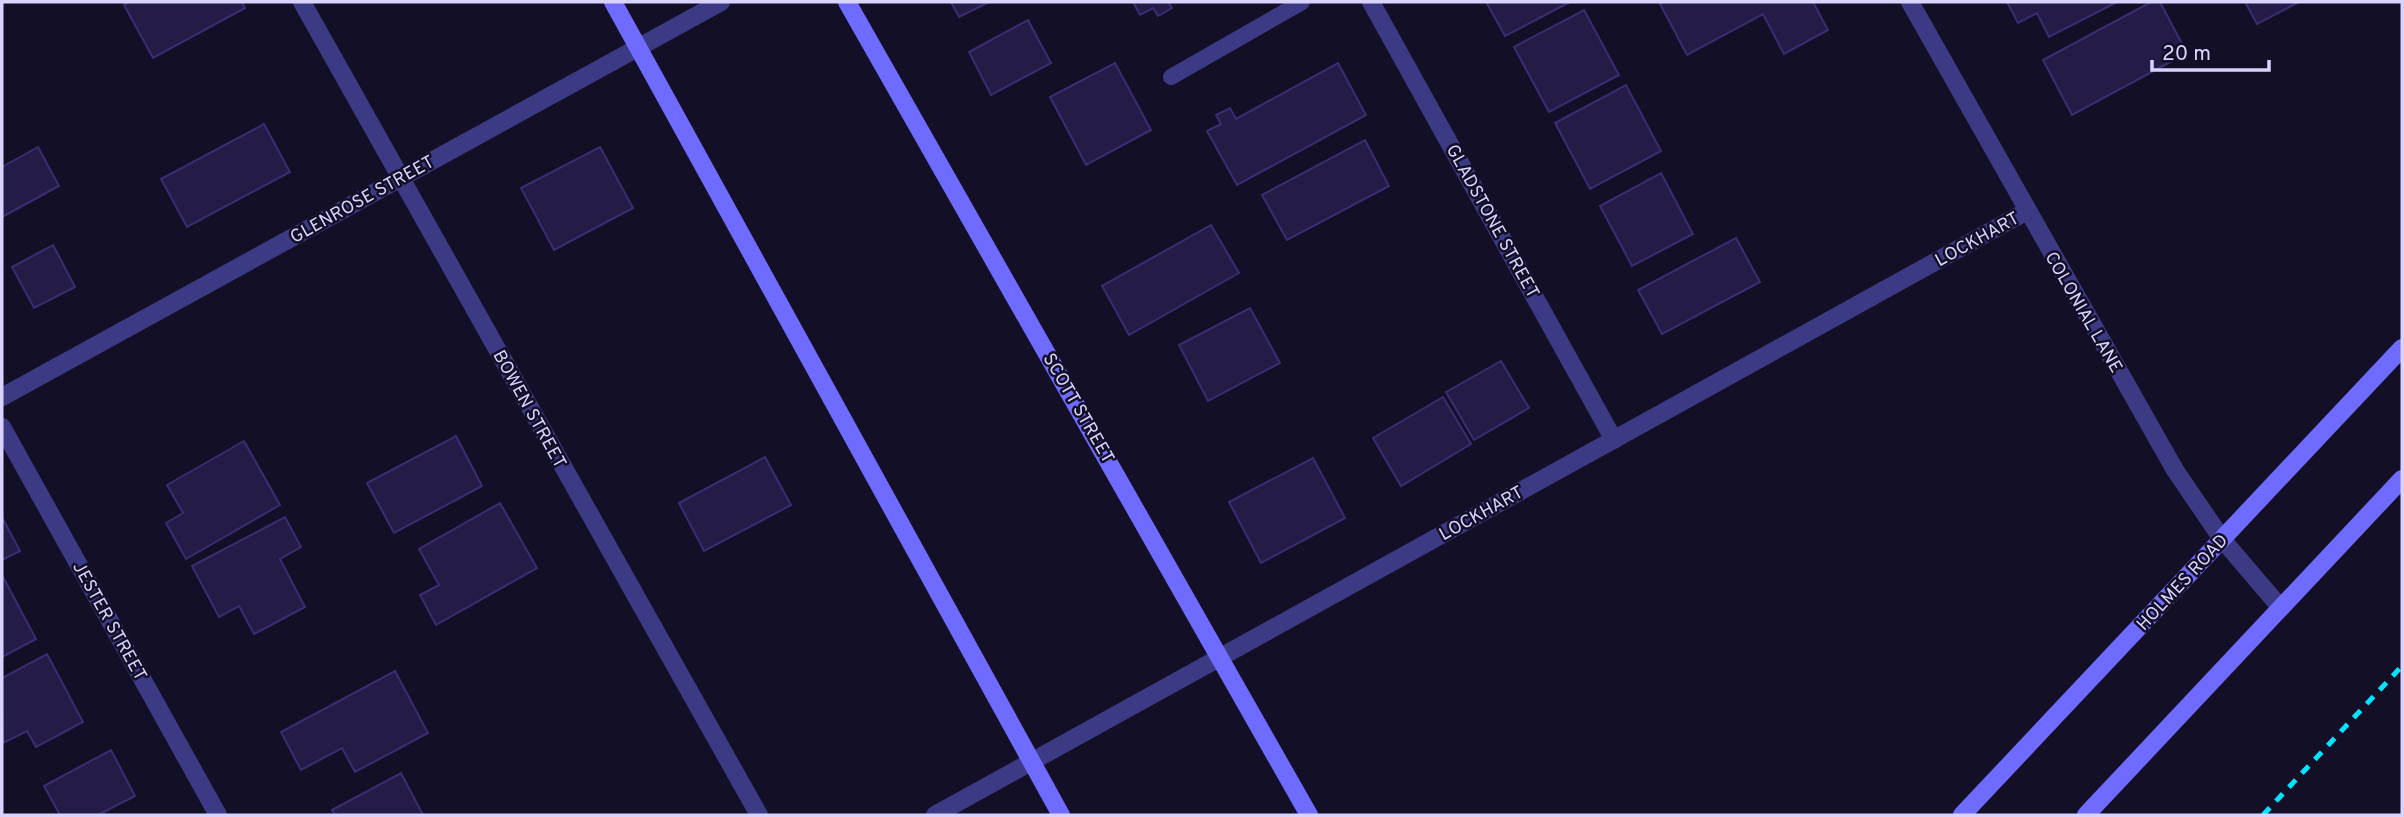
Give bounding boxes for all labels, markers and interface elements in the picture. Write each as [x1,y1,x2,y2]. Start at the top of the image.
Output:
scale bar [2152,28,2269,72]
text: 20 m [2162,41,2211,68]
street label: GLADSTONE STREET [1440,141,1544,303]
street label: GLENROSE STREET [287,151,439,250]
street label: LOCKHART [1932,208,2024,273]
street label: COLONIAL LANE [2039,248,2127,378]
street label: BOWEN STREET [487,347,571,473]
street label: SCOTT STREET [1037,349,1119,468]
street label: LOCKHART [1436,482,1528,547]
street label: HOLMES ROAD [2132,530,2234,636]
street label: JESTER STREET [66,558,151,685]

